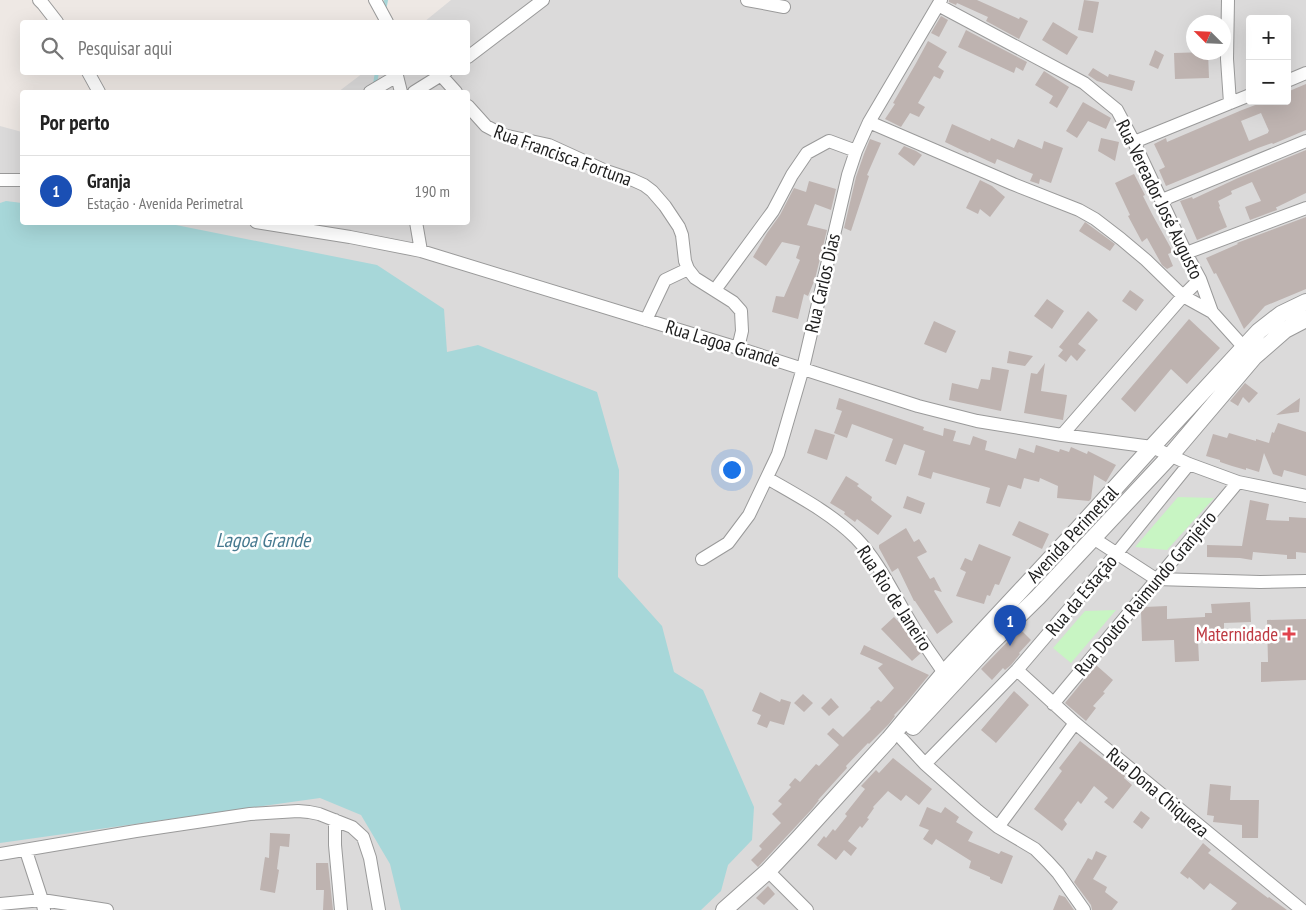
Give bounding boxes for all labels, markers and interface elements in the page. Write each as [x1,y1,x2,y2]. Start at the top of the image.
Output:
north arrow [1186,15,1231,60]
map controls [1246,15,1291,105]
button: + [1246,15,1291,60]
search box [20,20,470,75]
icon: search [38,34,66,62]
text: Pesquisar aqui [78,36,172,60]
button: − [1246,60,1291,105]
text: Por perto [40,109,110,136]
street label: Rua Vereador José Augusto [1111,115,1209,283]
street label: Rua Francisca Fortuna [491,119,635,191]
text: Granja [87,169,131,193]
text: 1 [52,181,60,201]
text: 190 m [415,181,450,201]
text: Estação · Avenida Perimetral [87,193,243,213]
street label: Rua Carlos Dias [799,231,845,335]
street label: Rua Lagoa Grande [663,314,783,372]
your location [719,457,745,483]
street label: Avenida Perimetral [1021,480,1123,587]
street label: Rua Doutor Raimundo Granjeiro [1069,506,1221,680]
water label: Lagoa Grande [216,527,312,553]
street label: Rua Rio de Janeiro [852,541,938,655]
street label: Rua da Estação [1040,549,1122,641]
pin: 1 [994,605,1026,646]
place label: Maternidade [1196,622,1278,646]
marker: Maternidade [1282,627,1296,641]
street label: Rua Dona Chiqueza [1102,742,1214,842]

